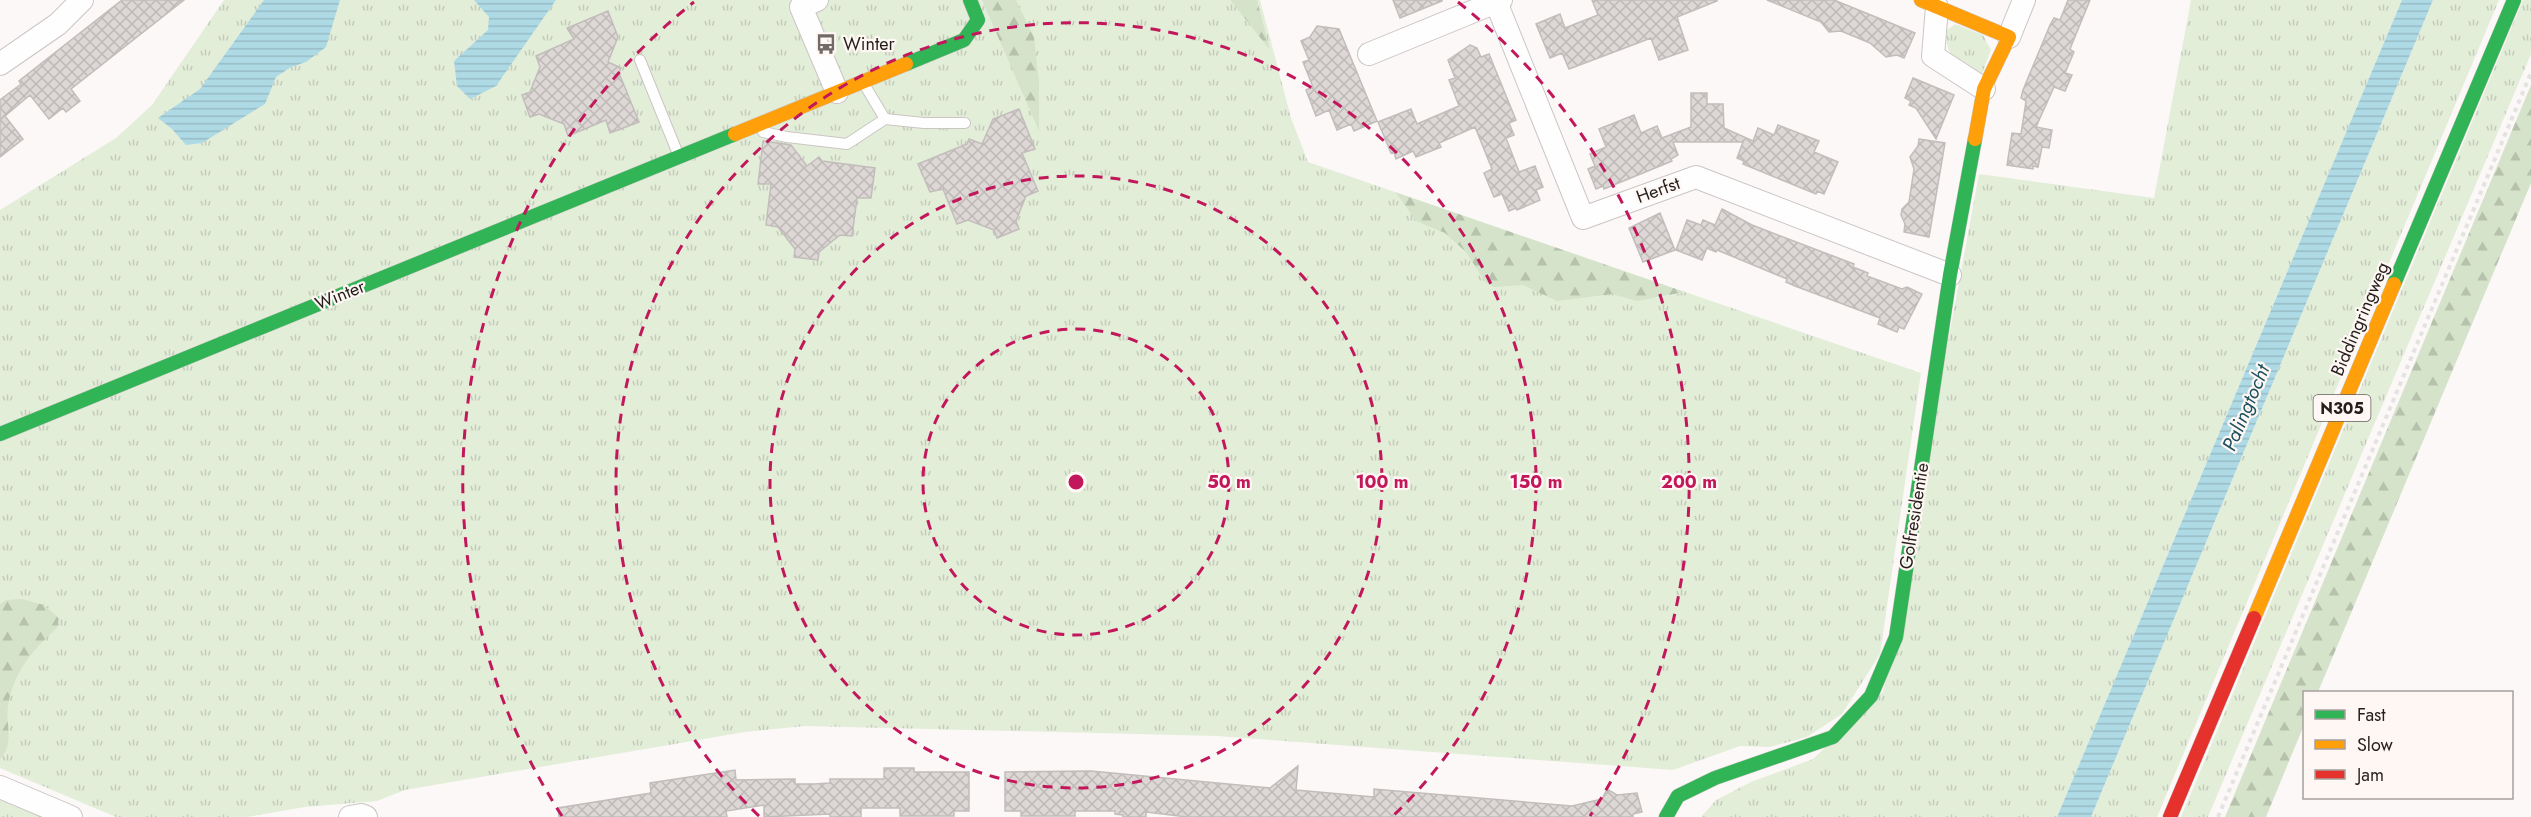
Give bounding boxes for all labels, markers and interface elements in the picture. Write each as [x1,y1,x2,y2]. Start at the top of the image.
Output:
place label: Winter [843,31,896,57]
bus stop icon: Winter [814,32,838,56]
street label: Herfst [1632,170,1684,210]
street label: Biddingringweg [2324,258,2396,380]
street label: Winter [311,273,370,317]
water label: Palingtocht [2215,359,2278,456]
road number: N305 [2314,395,2370,421]
street label: Golfresidentie [1893,461,1935,571]
text: 50 m [1207,469,1251,495]
text: 100 m [1355,469,1409,495]
text: 150 m [1510,469,1562,495]
text: 200 m [1661,469,1717,495]
centre of rings [1066,472,1086,492]
legend [2303,691,2513,799]
text: Fast [2357,702,2386,728]
text: Slow [2357,732,2394,758]
text: Jam [2355,762,2384,788]

